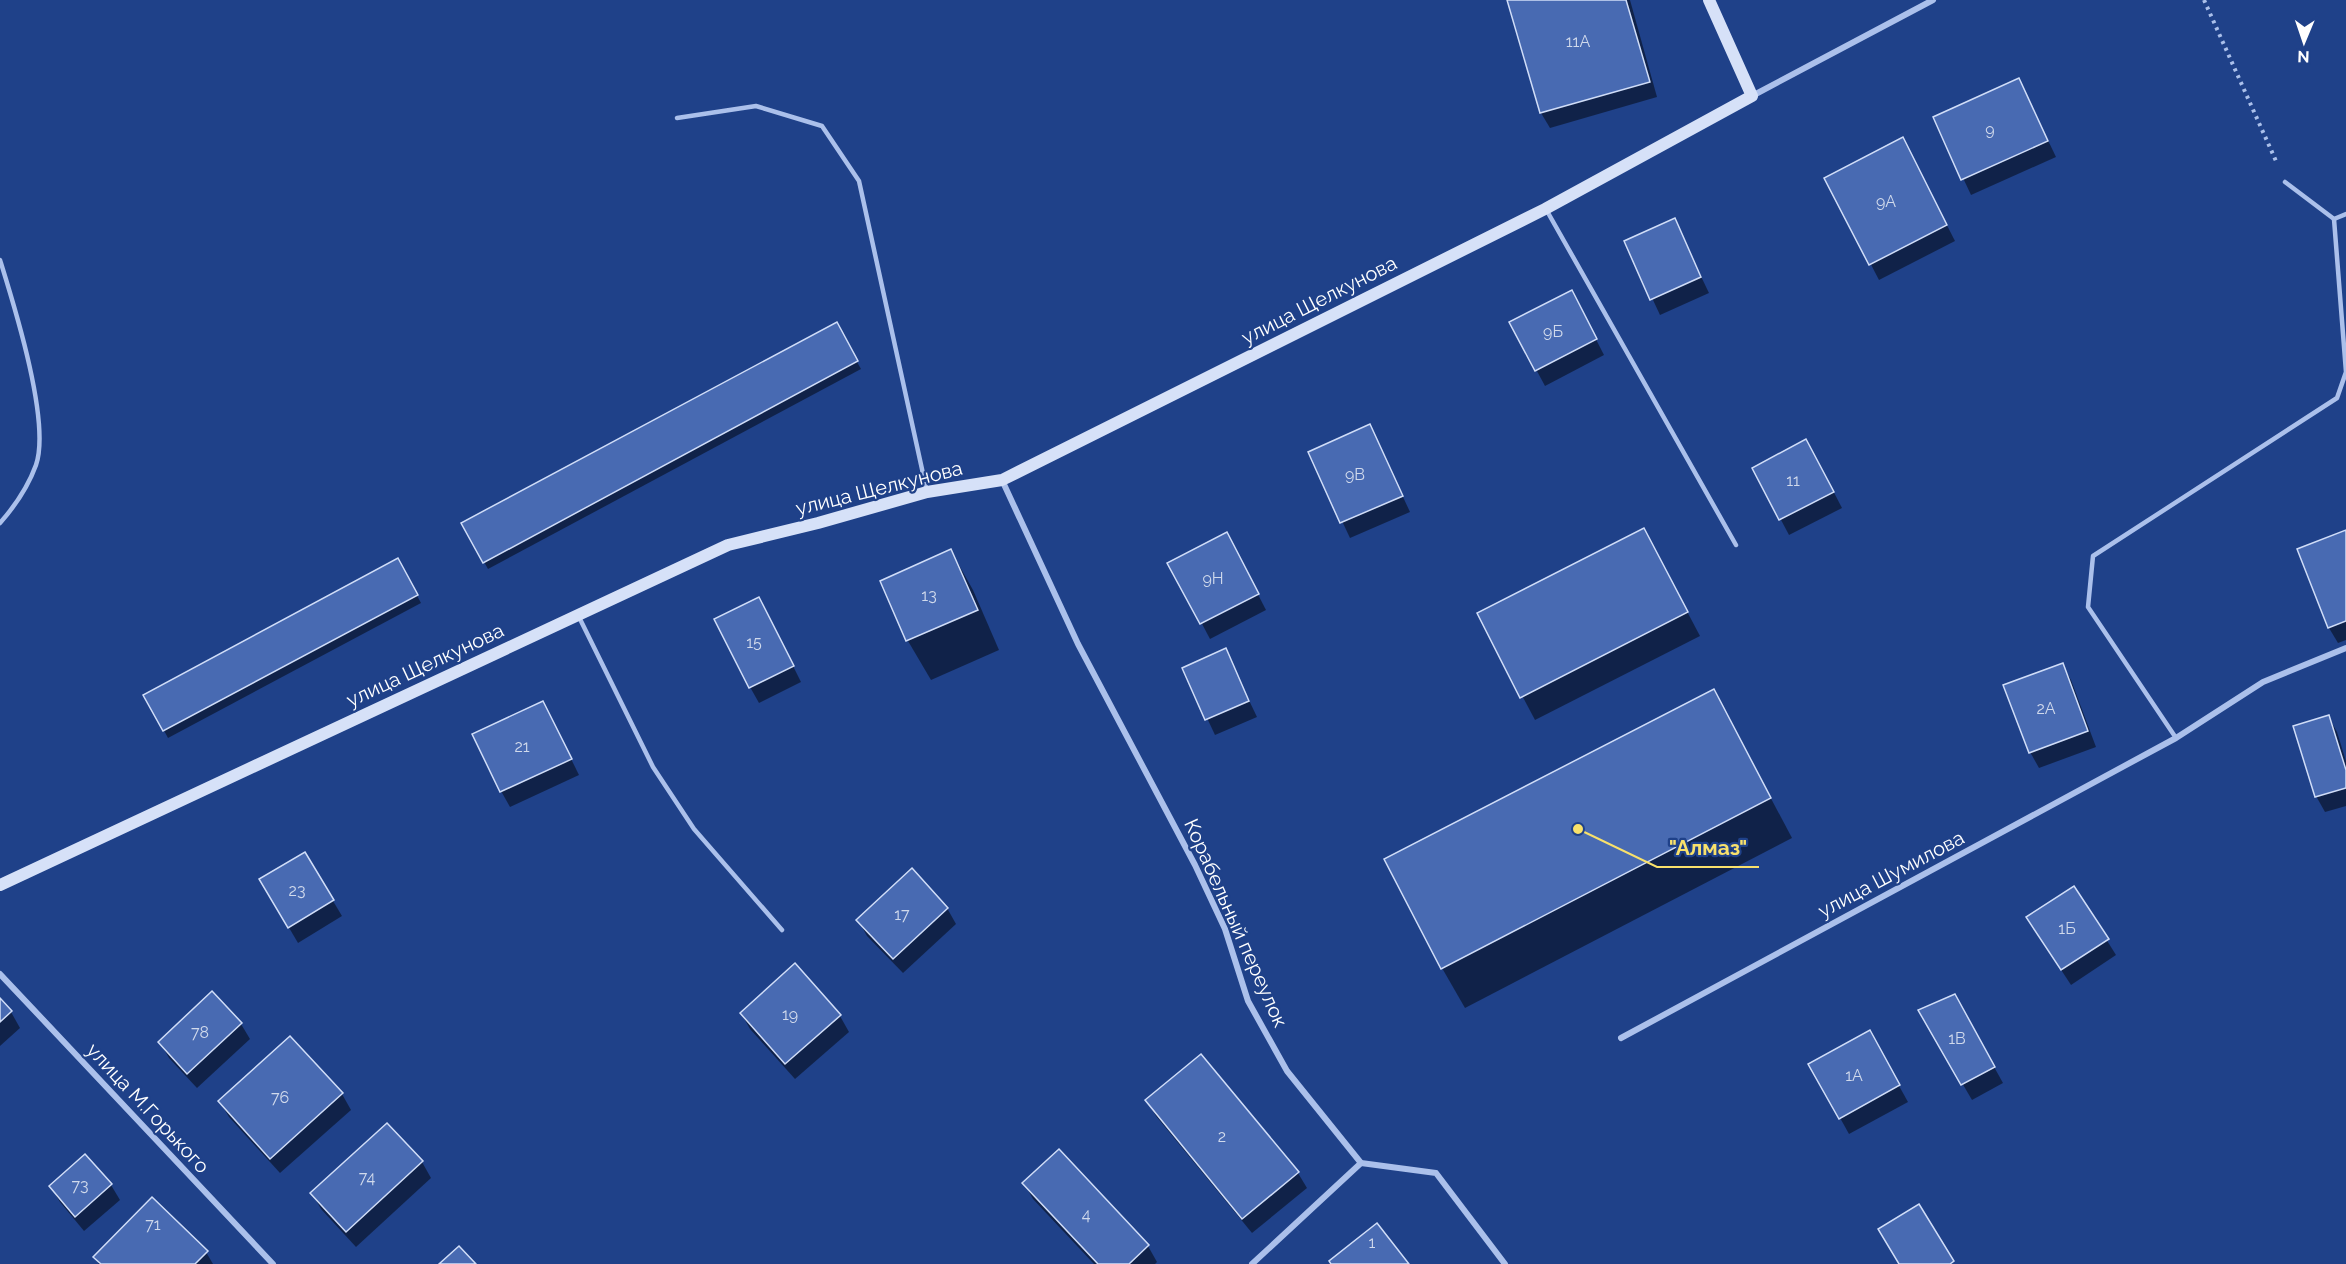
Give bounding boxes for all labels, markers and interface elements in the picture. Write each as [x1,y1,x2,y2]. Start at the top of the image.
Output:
north arrow [2274,12,2334,72]
house number: 11А [1566,32,1590,51]
text: N [2297,47,2310,66]
house number: 9 [1985,120,1995,139]
house number: 9А [1876,192,1896,211]
street label: улица Щелкунова [1237,250,1401,350]
house number: 9Б [1543,322,1563,341]
street label: улица Щелкунова [793,456,965,520]
house number: 9В [1345,465,1365,484]
house number: 11 [1786,471,1800,490]
house number: 9Н [1202,569,1224,588]
house number: 13 [921,586,937,605]
street label: улица Щелкунова [342,618,508,712]
house number: 15 [746,633,762,652]
house number: 2А [2036,699,2056,718]
house number: 21 [514,737,530,756]
street label: Корабельный переулок [1179,815,1293,1031]
street label: улица Шумилова [1814,825,1968,923]
callout: "Алмаз" [1657,828,1759,867]
text: "Алмаз" [1669,835,1747,860]
house number: 23 [289,881,305,900]
house number: 17 [894,905,910,924]
house number: 1Б [2058,919,2076,938]
house number: 19 [782,1005,798,1024]
house number: 78 [191,1023,209,1042]
house number: 1В [1948,1029,1966,1048]
street label: улица М.Горького [82,1038,214,1178]
house number: 1А [1845,1066,1863,1085]
house number: 76 [271,1088,289,1107]
house number: 2 [1218,1127,1226,1146]
house number: 74 [359,1168,375,1187]
house number: 73 [71,1176,89,1195]
house number: 4 [1082,1205,1091,1224]
house number: 71 [145,1215,161,1234]
house number: 1 [1369,1233,1376,1252]

